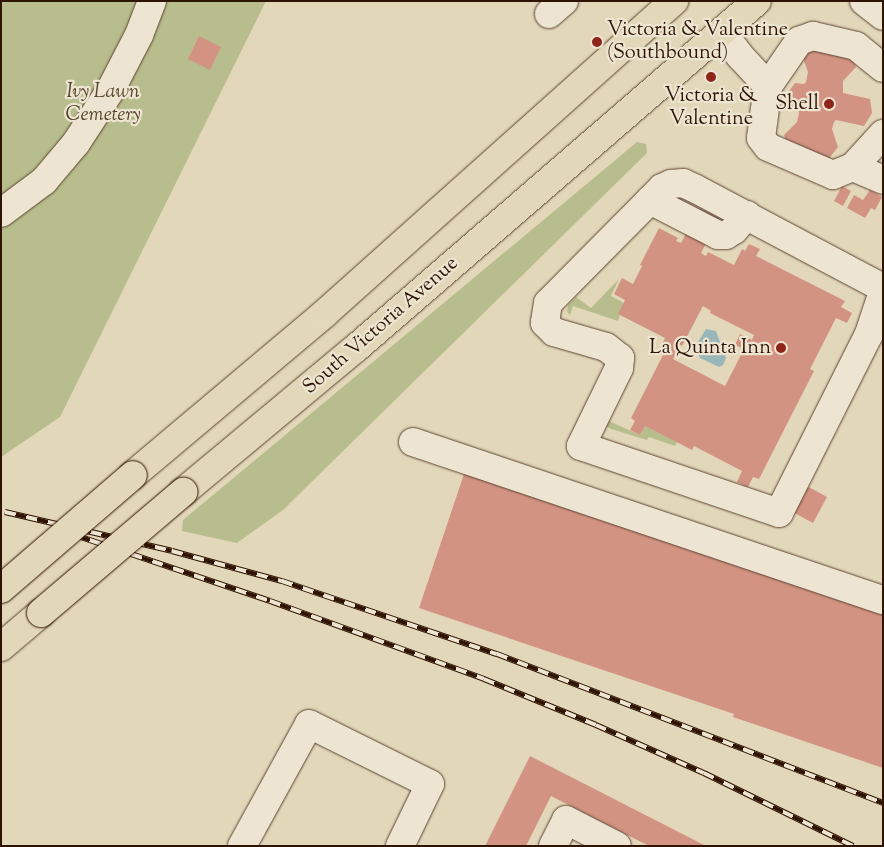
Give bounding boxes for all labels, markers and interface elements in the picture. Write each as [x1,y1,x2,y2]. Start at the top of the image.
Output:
place label: Victoria & Valentine (Southbound) [607,19,788,66]
marker: Victoria & Valentine (Southbound) [591,36,603,48]
marker: Victoria & Valentine [705,71,717,83]
park label: Ivy Lawn Cemetery [65,80,141,127]
place label: Victoria & Valentine [665,85,757,132]
place label: Shell [775,92,819,116]
marker: Shell [823,98,835,110]
street label: South Victoria Avenue [298,252,464,400]
place label: La Quinta Inn [649,336,771,360]
marker: La Quinta Inn [775,342,787,354]

